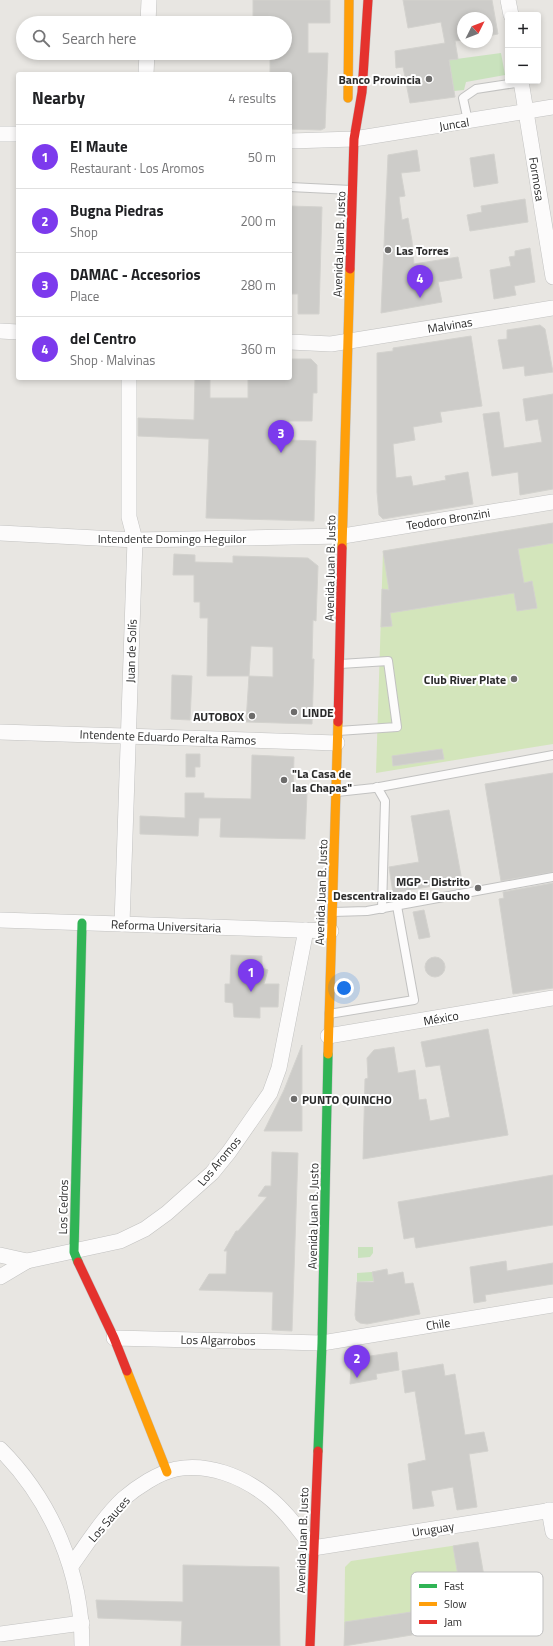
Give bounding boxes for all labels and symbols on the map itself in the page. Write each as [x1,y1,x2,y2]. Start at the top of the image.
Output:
north arrow [457,12,493,48]
place label: Banco Provincia [338,70,421,89]
marker: Banco Provincia [424,74,434,84]
street label: Juncal [438,112,470,136]
street label: Formosa [524,156,550,202]
street label: Avenida Juan B. Justo [328,191,350,297]
place label: Las Torres [396,241,449,260]
marker: Las Torres [383,245,393,255]
pin: 4 [407,265,433,298]
street label: Malvinas [426,312,474,338]
pin: 3 [268,420,294,453]
street label: Teodoro Bronzini [405,503,491,535]
street label: Avenida Juan B. Justo [320,515,340,621]
street label: Intendente Domingo Heguilor [98,529,246,548]
street label: Juan de Solís [120,618,142,683]
place label: Club River Plate [424,670,506,689]
marker: Club River Plate [509,674,519,684]
place label: LINDE [302,703,334,722]
place label: AUTOBOX [193,707,244,726]
marker: LINDE [289,707,299,717]
marker: AUTOBOX [247,711,257,721]
street label: Intendente Eduardo Peralta Ramos [79,724,257,750]
place label: "La Casa de las Chapas" [292,764,352,797]
marker: "La Casa de las Chapas" [279,775,289,785]
street label: Avenida Juan B. Justo [310,839,332,945]
place label: MGP - Distrito Descentralizado El Gaucho [333,872,470,905]
marker: MGP - Distrito Descentralizado El Gaucho [473,883,483,893]
street label: Reforma Universitaria [111,915,221,937]
pin: 1 [238,959,264,992]
your location [334,978,354,998]
street label: México [422,1006,460,1030]
place label: PUNTO QUINCHO [302,1090,392,1109]
marker: PUNTO QUINCHO [289,1094,299,1104]
street label: Los Aromos [193,1132,246,1190]
street label: Avenida Juan B. Justo [303,1163,323,1269]
street label: Los Cedros [53,1179,73,1235]
street label: Chile [424,1313,452,1335]
street label: Los Algarrobos [180,1330,256,1350]
pin: 2 [344,1345,370,1378]
street label: Avenida Juan B. Justo [291,1487,313,1593]
street label: Los Sauces [83,1491,135,1546]
street label: Uruguay [411,1516,456,1542]
legend [411,1572,543,1636]
text: Fast [444,1578,464,1594]
text: Slow [444,1596,467,1612]
text: Jam [444,1614,462,1630]

